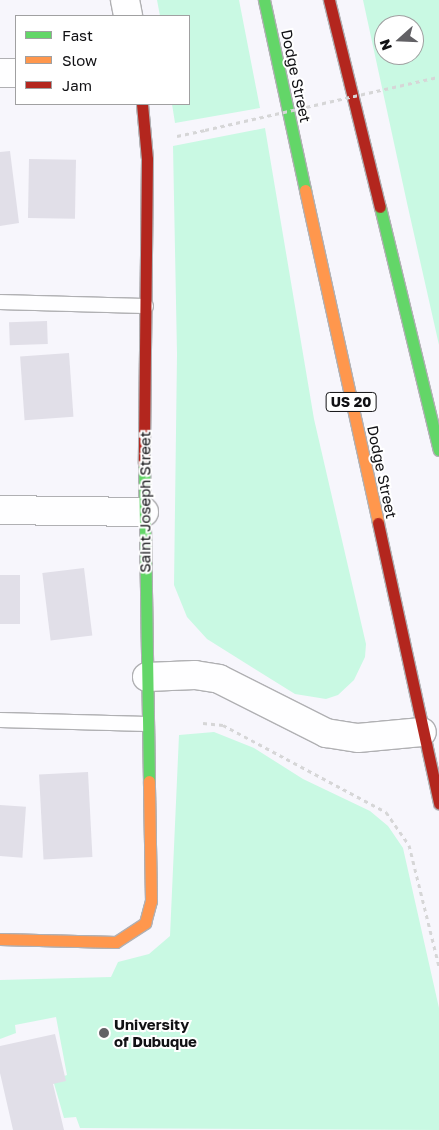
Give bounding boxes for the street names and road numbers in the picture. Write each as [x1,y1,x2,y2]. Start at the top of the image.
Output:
street label: Dodge Street [277,28,315,124]
road number: US 20 [325,391,377,414]
street label: Dodge Street [363,424,401,520]
street label: Saint Joseph Street [136,431,154,573]

